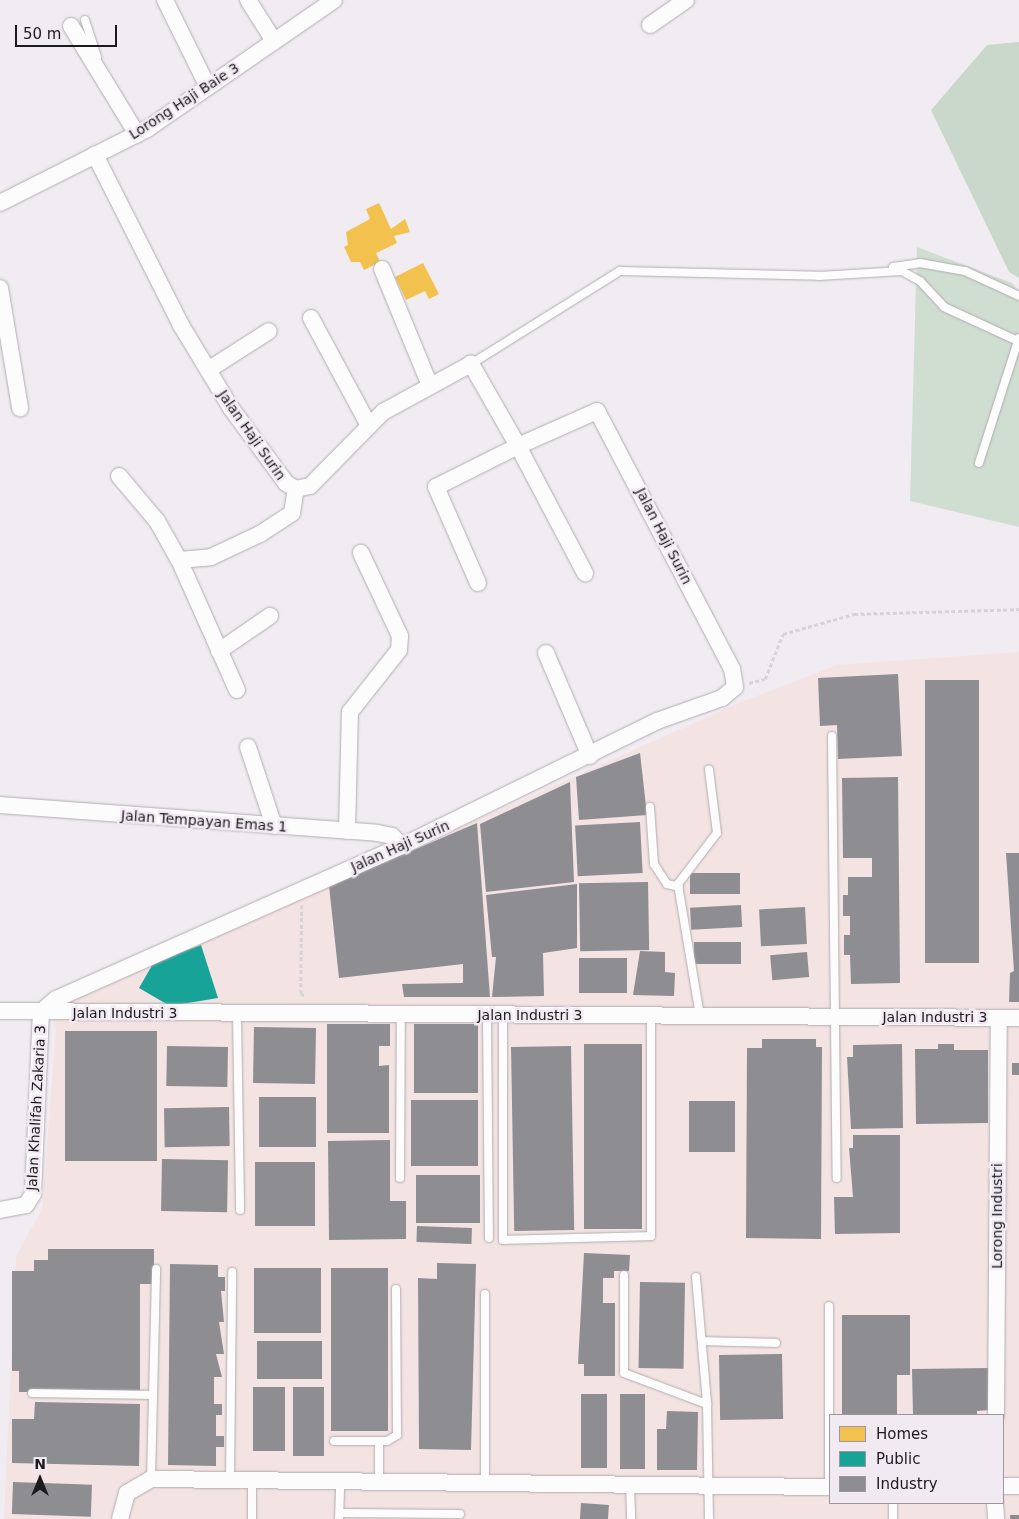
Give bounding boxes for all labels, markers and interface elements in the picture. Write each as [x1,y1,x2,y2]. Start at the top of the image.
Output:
scale bar [18,15,120,47]
text: 50 m [23,25,61,43]
street label: Lorong Haji Baie 3 [126,59,242,143]
street label: Jalan Haji Surin [215,387,289,483]
street label: Jalan Haji Surin [632,485,696,587]
street label: Jalan Tempayan Emas 1 [120,807,288,835]
street label: Jalan Haji Surin [348,817,452,875]
street label: Jalan Industri 3 [72,1005,178,1021]
street label: Jalan Industri 3 [477,1007,583,1023]
street label: Jalan Industri 3 [882,1009,988,1025]
street label: Jalan Khalifah Zakaria 3 [23,1025,49,1191]
street label: Lorong Industri [989,1163,1005,1269]
legend [829,1414,1004,1504]
text: Homes [876,1425,928,1443]
text: Public [876,1450,920,1468]
north arrow [15,1454,65,1504]
text: N [34,1456,46,1472]
text: Industry [876,1475,938,1493]

